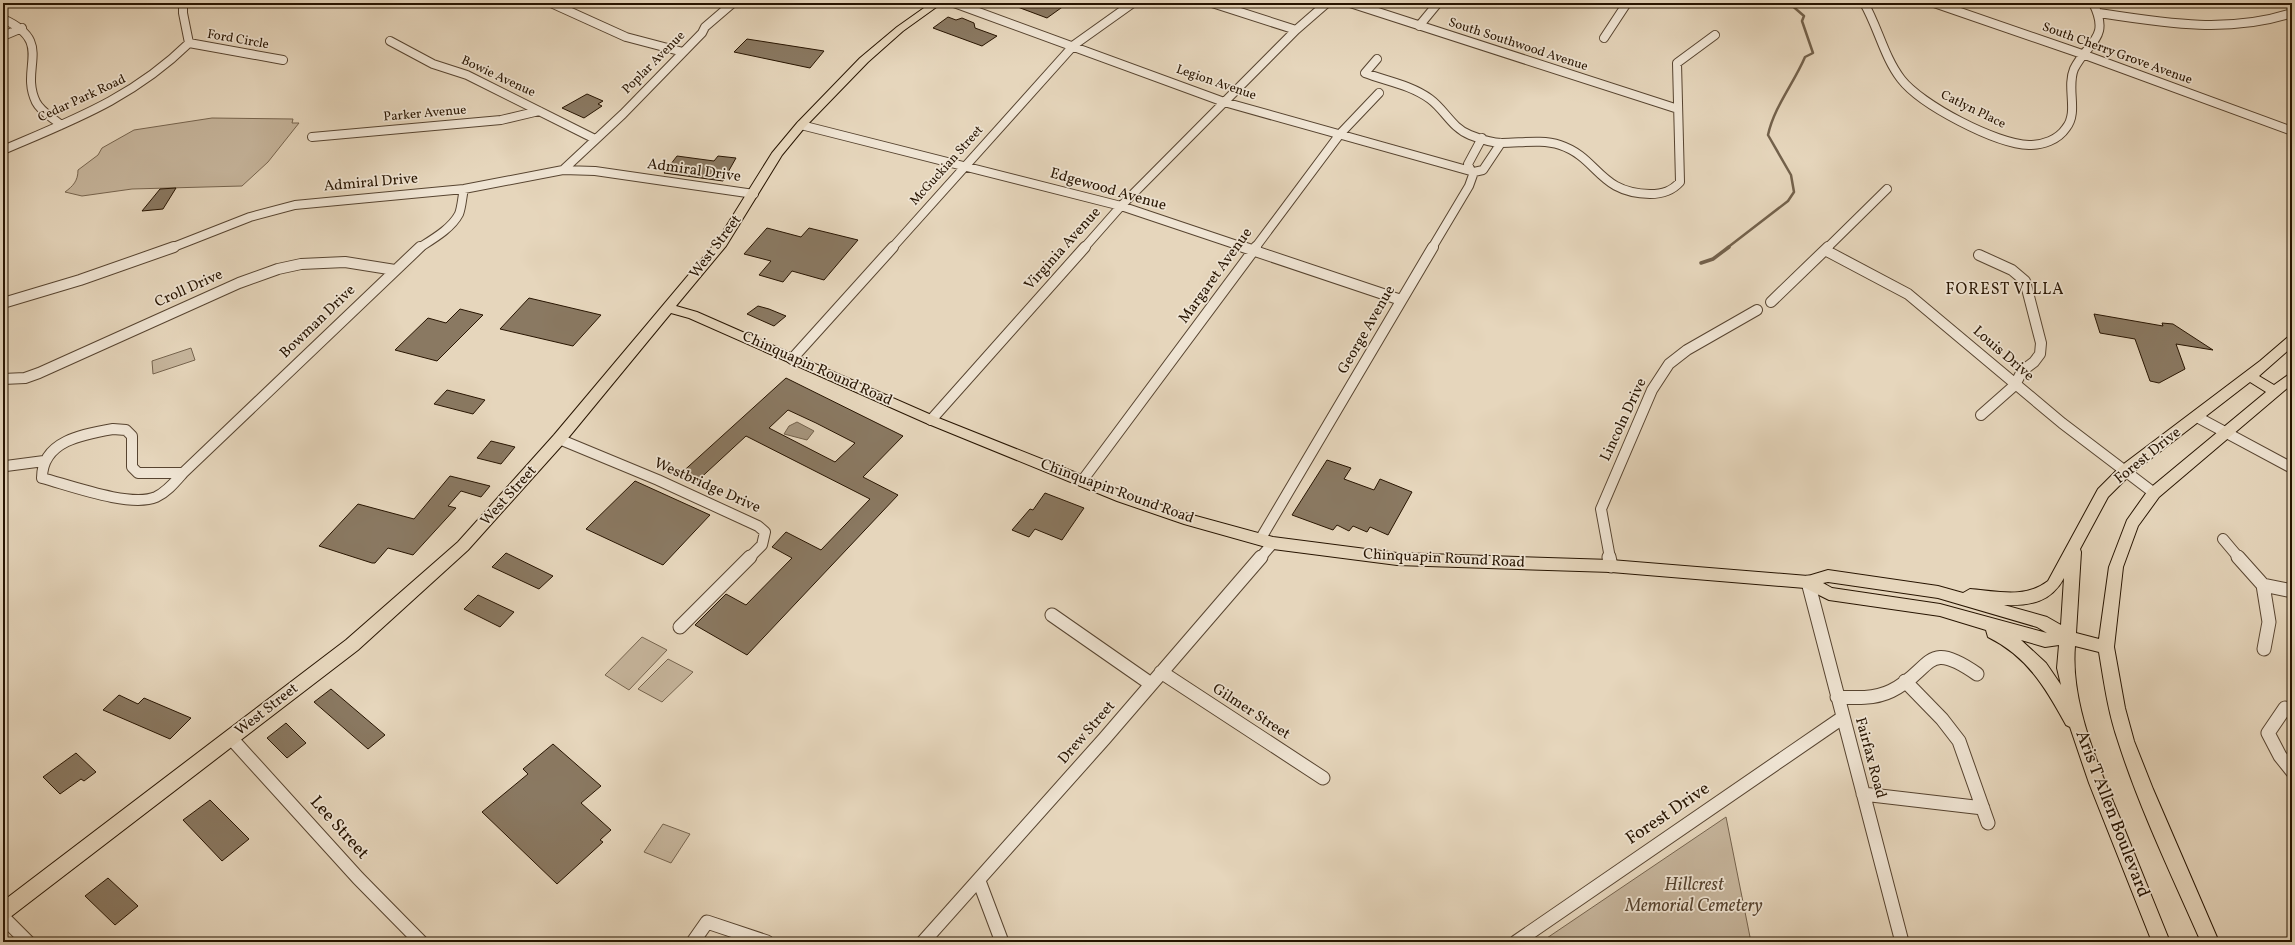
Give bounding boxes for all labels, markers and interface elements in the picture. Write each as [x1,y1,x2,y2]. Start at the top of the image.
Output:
street label: South Southwood Avenue [1446,14,1590,76]
street label: South Cherry Grove Avenue [2039,18,2195,90]
street label: Ford Circle [206,26,270,54]
street label: Poplar Avenue [618,27,690,99]
street label: Bowie Avenue [458,52,538,102]
street label: Legion Avenue [1173,61,1259,105]
street label: Cedar Park Road [35,71,129,127]
street label: Catlyn Place [1937,86,2009,134]
street label: Parker Avenue [383,101,467,127]
street label: McGuckian Street [906,122,988,210]
street label: Admiral Drive [646,154,742,188]
street label: Edgewood Avenue [1047,163,1169,217]
street label: Admiral Drive [323,168,419,198]
street label: Virginia Avenue [1020,203,1106,295]
street label: West Street [685,211,747,283]
street label: Margaret Avenue [1174,224,1258,328]
street label: Croll Drive [152,265,226,313]
district label: FOREST VILLA [1946,279,2064,301]
street label: Bowman Drive [275,280,361,364]
street label: George Avenue [1333,282,1401,378]
street label: Louis Drive [1968,321,2038,387]
street label: Chinquapin Round Road [739,326,895,412]
street label: Lincoln Drive [1596,375,1652,465]
street label: Forest Drive [2110,423,2186,489]
street label: Westbridge Drive [650,453,764,519]
street label: Chinquapin Round Road [1037,454,1197,530]
street label: West Street [476,461,542,531]
street label: Chinquapin Round Road [1363,544,1525,574]
street label: West Street [231,679,303,741]
street label: Gilmer Street [1208,679,1294,745]
street label: Drew Street [1054,697,1120,769]
street label: Fairfax Road [1849,715,1891,801]
street label: Aris T Allen Boulevard [2069,727,2155,901]
street label: Forest Drive [1621,777,1715,851]
street label: Lee Street [304,791,374,865]
park label: Hillcrest Memorial Cemetery [1624,873,1763,919]

